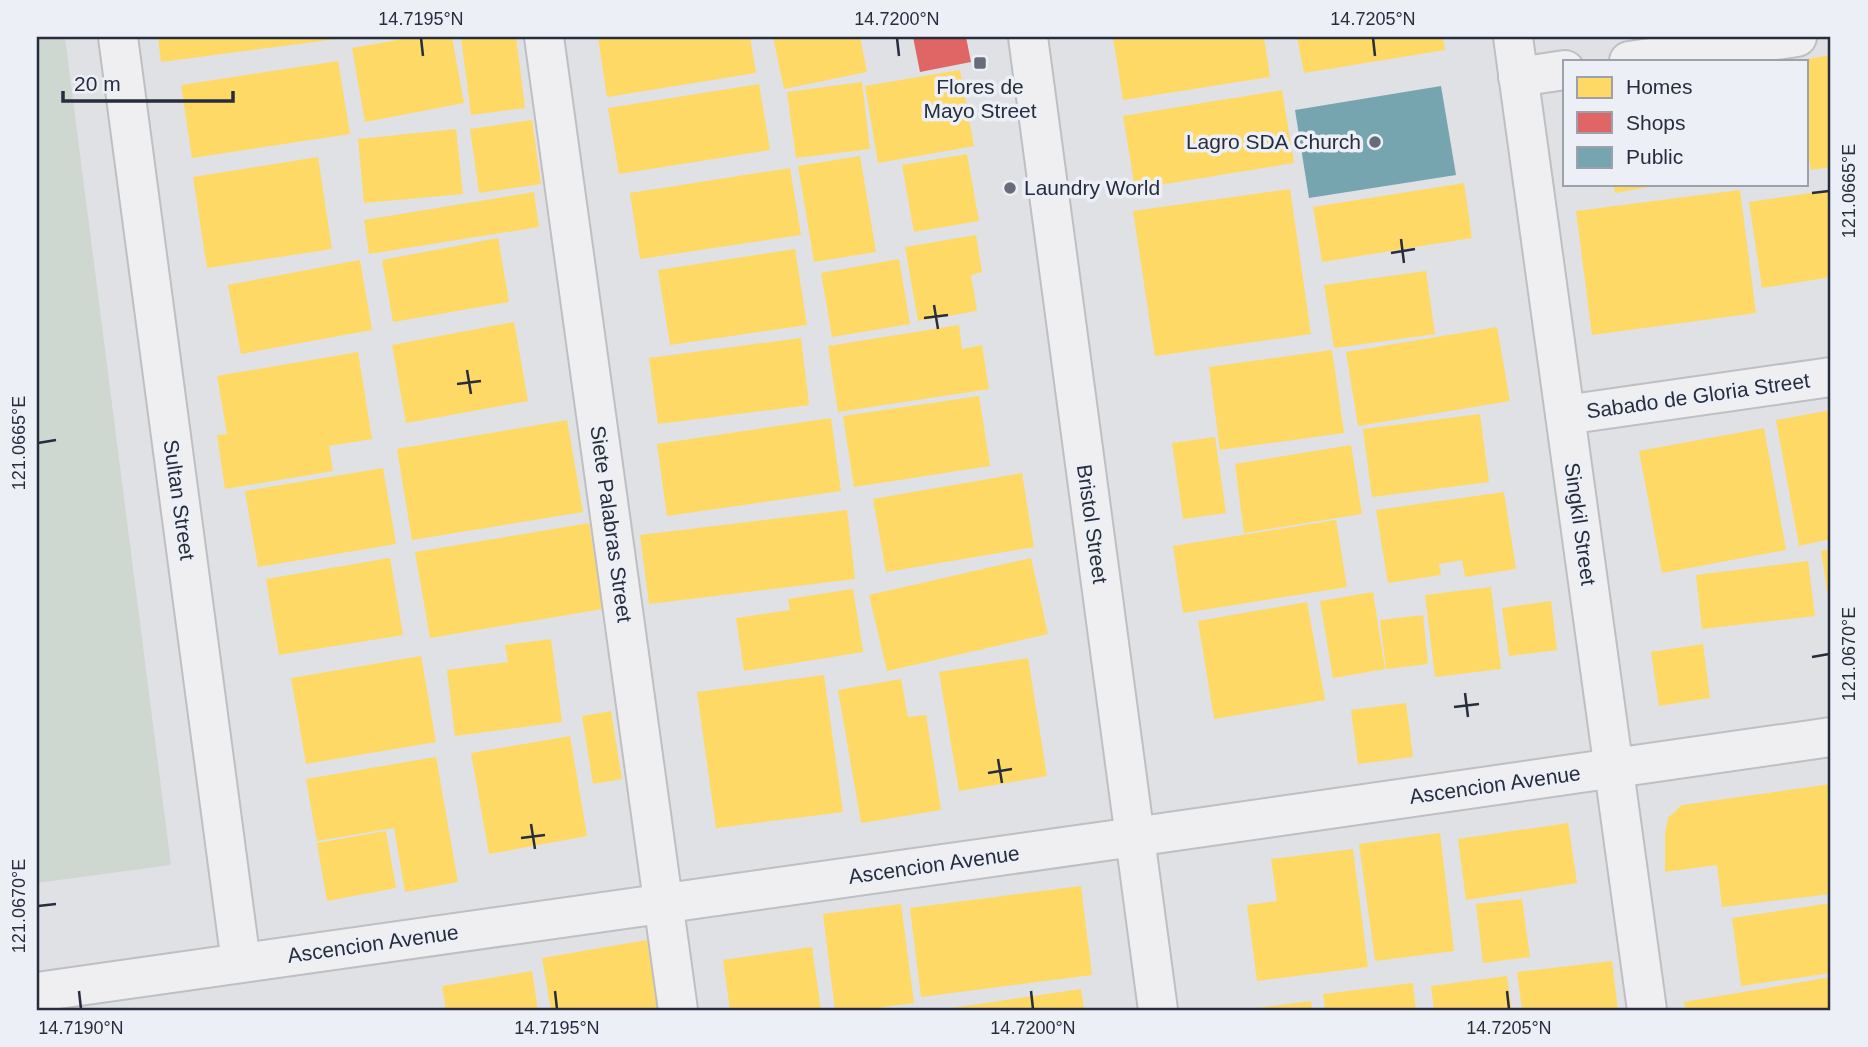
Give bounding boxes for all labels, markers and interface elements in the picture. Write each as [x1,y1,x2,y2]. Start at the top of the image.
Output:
text: 14.7195°N [378,9,464,29]
text: 14.7200°N [854,9,940,29]
text: 14.7205°N [1330,9,1416,29]
marker: Flores de Mayo Street [972,55,988,71]
scale bar [63,60,233,104]
legend [1563,60,1808,186]
text: 20 m [74,72,121,95]
place label: Flores de Mayo Street [923,75,1037,122]
text: Homes [1626,75,1693,98]
text: Shops [1626,111,1686,134]
place label: Lagro SDA Church [1186,130,1361,153]
marker: Lagro SDA Church [1367,134,1383,150]
text: 121.0665°E [1839,144,1859,238]
text: Public [1626,145,1683,168]
place label: Laundry World [1024,176,1160,199]
marker: Laundry World [1002,180,1018,196]
street label: Sabado de Gloria Street [1585,368,1811,423]
text: 121.0665°E [9,396,29,490]
street label: Siete Palabras Street [586,424,637,624]
street label: Sultan Street [160,438,199,562]
street label: Singkil Street [1560,461,1601,587]
street label: Bristol Street [1073,463,1112,585]
text: 121.0670°E [1839,607,1859,701]
street label: Ascencion Avenue [1408,761,1582,808]
street label: Ascencion Avenue [847,841,1021,888]
text: 121.0670°E [9,859,29,953]
street label: Ascencion Avenue [286,920,460,967]
text: 14.7190°N [38,1018,124,1038]
text: 14.7195°N [514,1018,600,1038]
text: 14.7200°N [990,1018,1076,1038]
text: 14.7205°N [1466,1018,1552,1038]

